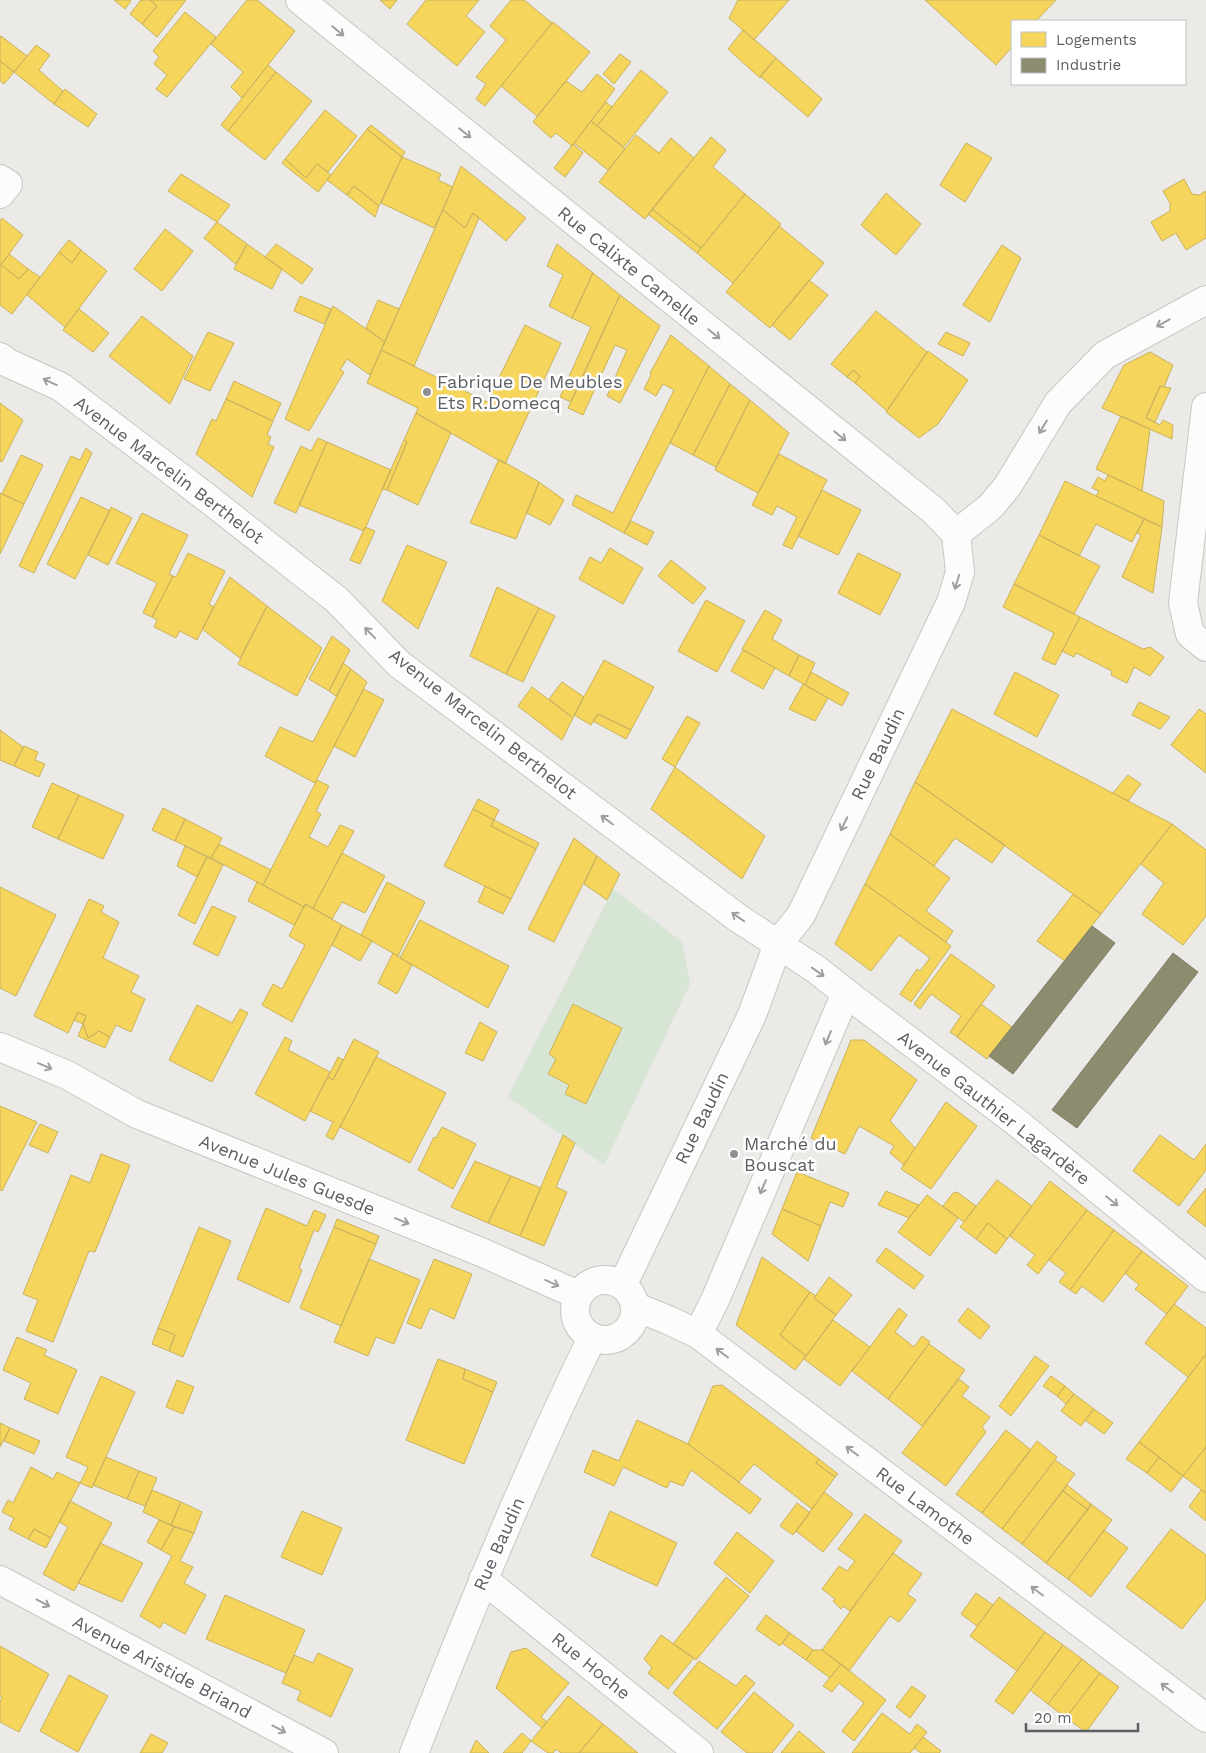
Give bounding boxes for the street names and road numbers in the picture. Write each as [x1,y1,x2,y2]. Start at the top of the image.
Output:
street label: Rue Calixte Camelle [554,202,705,330]
street label: Avenue Marcelin Berthelot [70,391,269,548]
street label: Avenue Marcelin Berthelot [385,644,582,804]
street label: Rue Baudin [846,704,909,803]
street label: Avenue Gauthier Lagardère [894,1026,1095,1189]
street label: Rue Baudin [670,1068,733,1167]
street label: Avenue Jules Guesde [196,1130,378,1219]
street label: Rue Lamothe [872,1462,978,1549]
street label: Rue Baudin [469,1494,528,1594]
street label: Avenue Aristide Briand [69,1611,255,1723]
street label: Rue Hoche [548,1628,635,1704]

